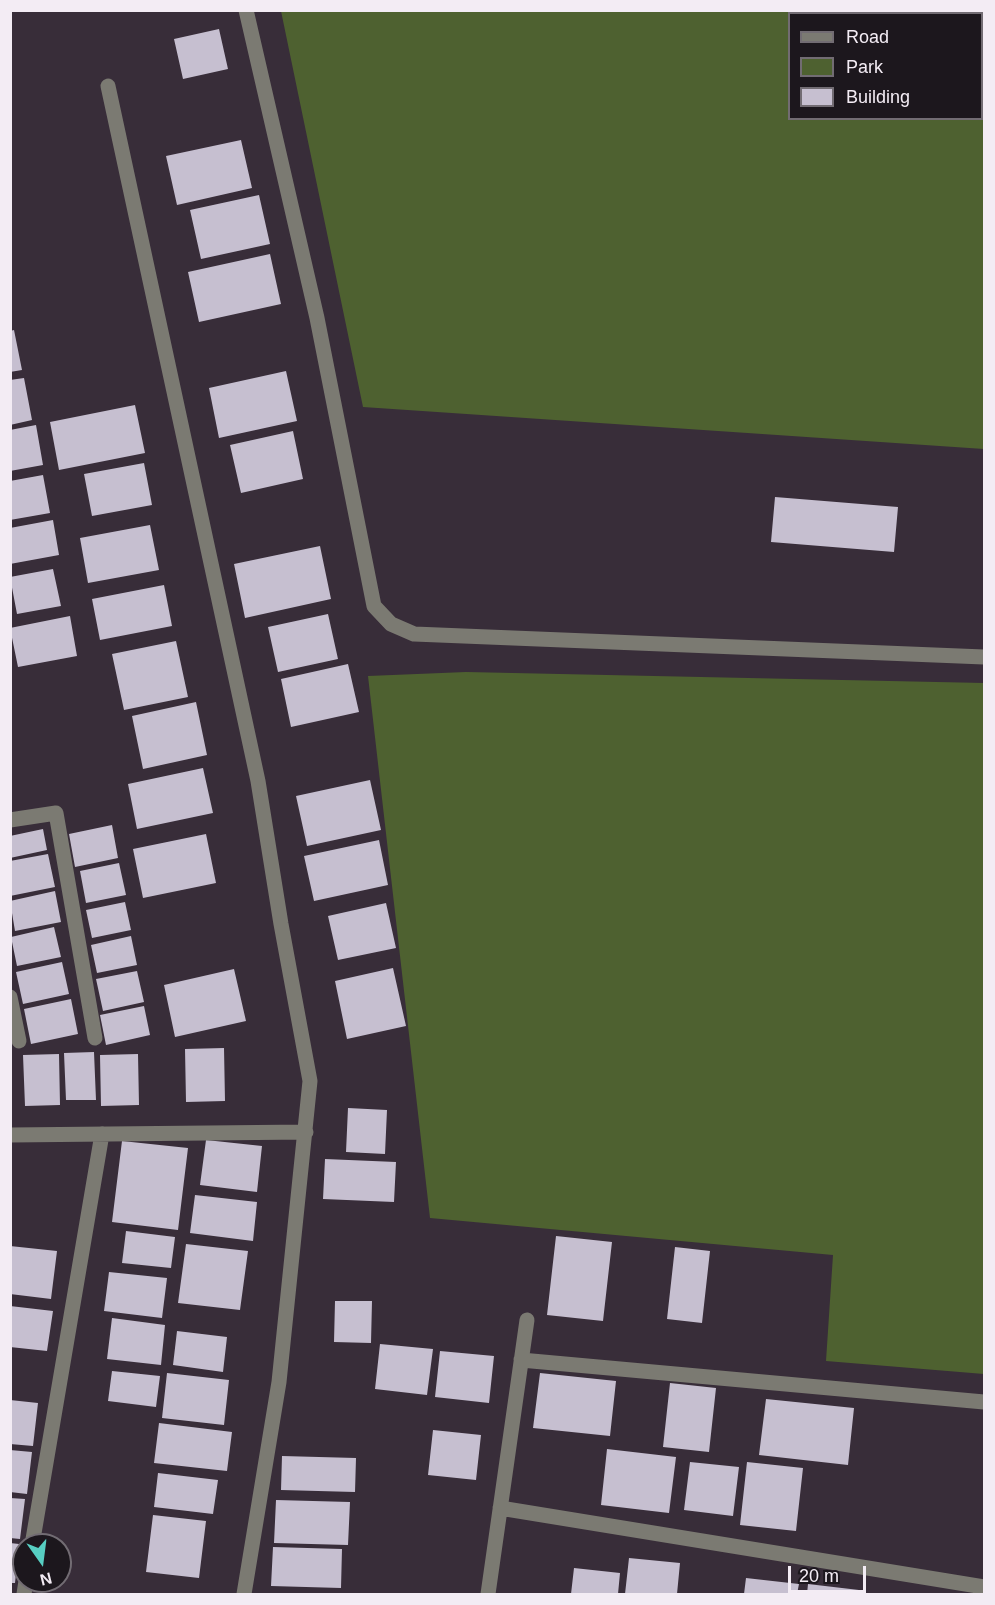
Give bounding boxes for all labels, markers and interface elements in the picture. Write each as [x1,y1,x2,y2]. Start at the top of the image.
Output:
legend [788,12,983,120]
text: Road [846,27,889,47]
text: Park [846,57,883,77]
text: Building [846,87,910,107]
north arrow [12,1533,72,1593]
scale bar [791,1554,869,1592]
text: 20 m [799,1566,839,1586]
text: N [38,1569,54,1589]

